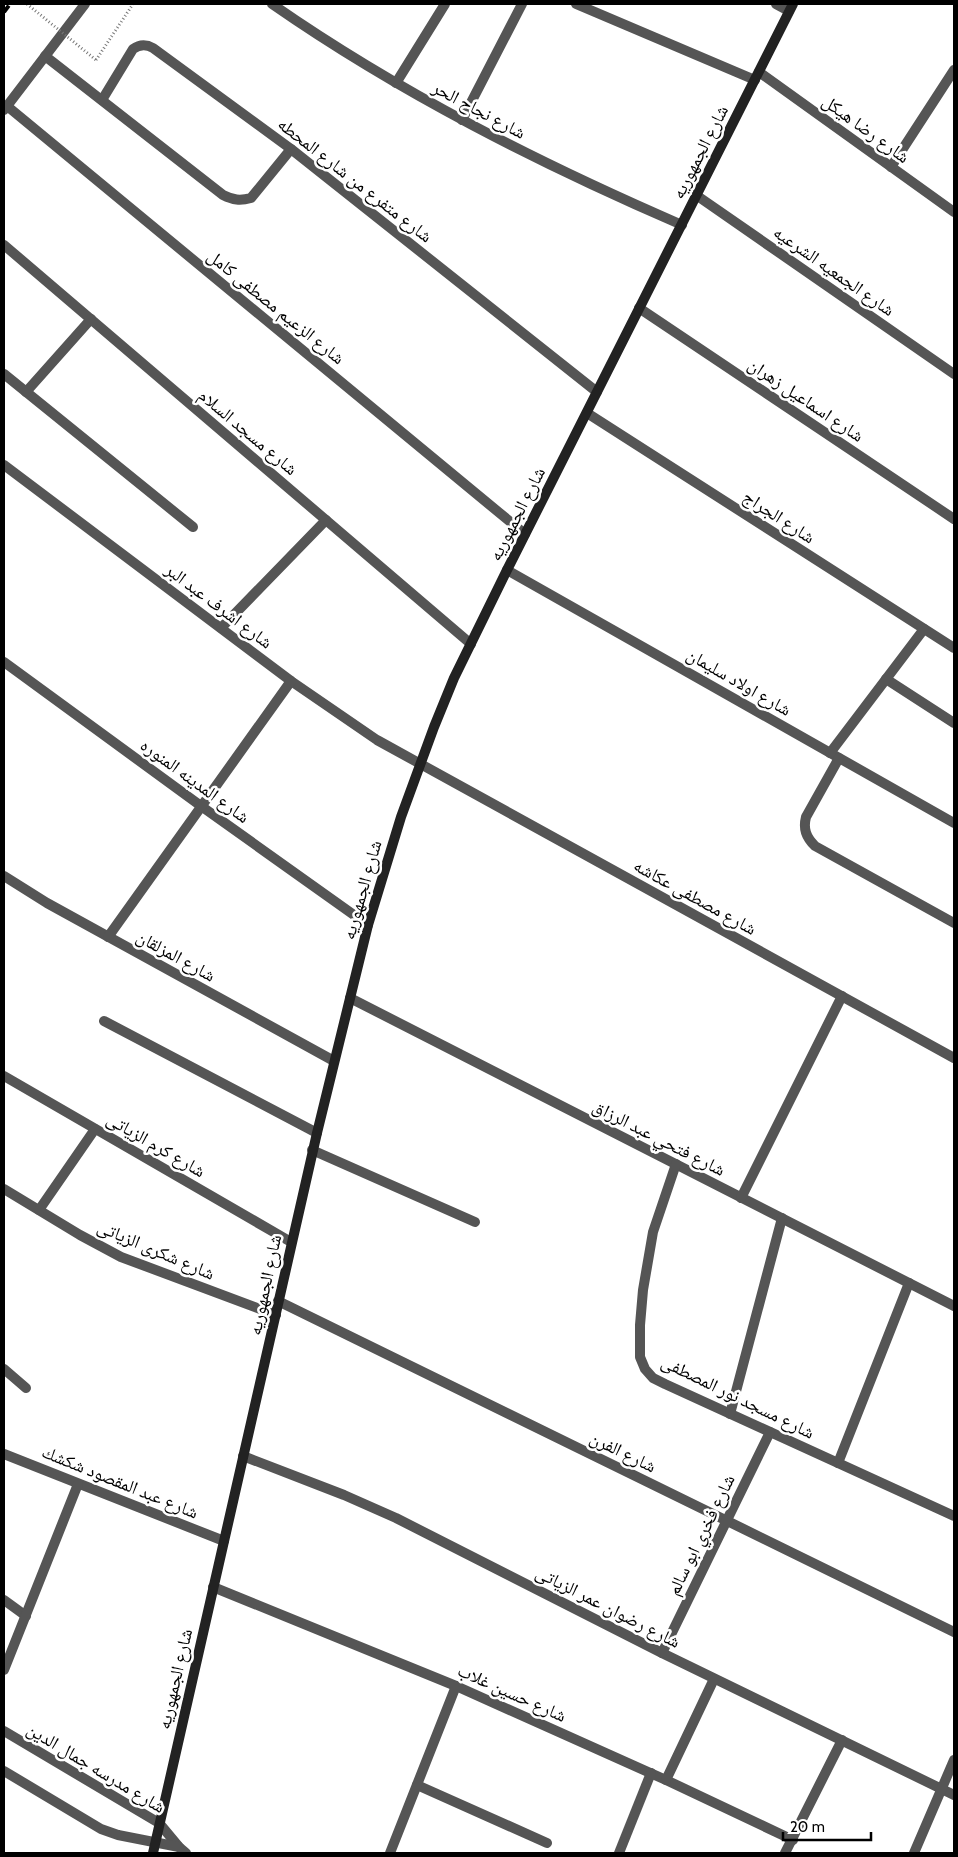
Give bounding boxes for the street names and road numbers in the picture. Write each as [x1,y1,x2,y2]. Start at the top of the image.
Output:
street label: شارع نجاح الحر [427,76,529,145]
street label: شارع رضا هيكل [818,90,914,168]
street label: شارع الجمهوريه [667,101,733,203]
street label: شارع متفرع من شارع المحطه [273,113,437,247]
street label: شارع الجمعيه الشرعيه [769,221,899,321]
street label: شارع الزعيم مصطفى كامل [202,245,349,370]
street label: شارع اسماعيل زهران [744,353,868,447]
street label: شارع مسجد السلام [193,384,302,481]
street label: شارع الجمهوريه [484,463,550,565]
street label: شارع الجراج [738,486,819,549]
street label: شارع اشرف عبد البر [160,558,277,653]
street label: شارع اولاد سليمان [683,643,795,721]
street label: شارع المدينه المنوره [136,734,254,828]
street label: شارع الجمهوريه [337,838,387,942]
street label: شارع مصطفى عكاشه [630,854,760,940]
street label: شارع المزلقان [133,925,219,987]
street label: شارع فتحي عبد الرزاق [587,1095,729,1184]
street label: شارع كرم الزياتى [102,1108,209,1183]
street label: شارع شكرى الزياتى [94,1215,218,1285]
street label: شارع الجمهوريه [244,1233,286,1337]
street label: شارع مسجد نور المصطفى [658,1350,818,1444]
street label: شارع الفرن [586,1427,660,1477]
street label: شارع عبد المقصود شكشك [38,1441,202,1523]
street label: شارع فخري ابو سالم [662,1471,743,1601]
street label: شارع رضوان عمر الزياتى [532,1561,684,1653]
street label: شارع الجمهوريه [153,1627,197,1731]
street label: شارع حسين غلاب [454,1659,570,1727]
street label: شارع مدرسه جمال الدين [23,1718,169,1818]

